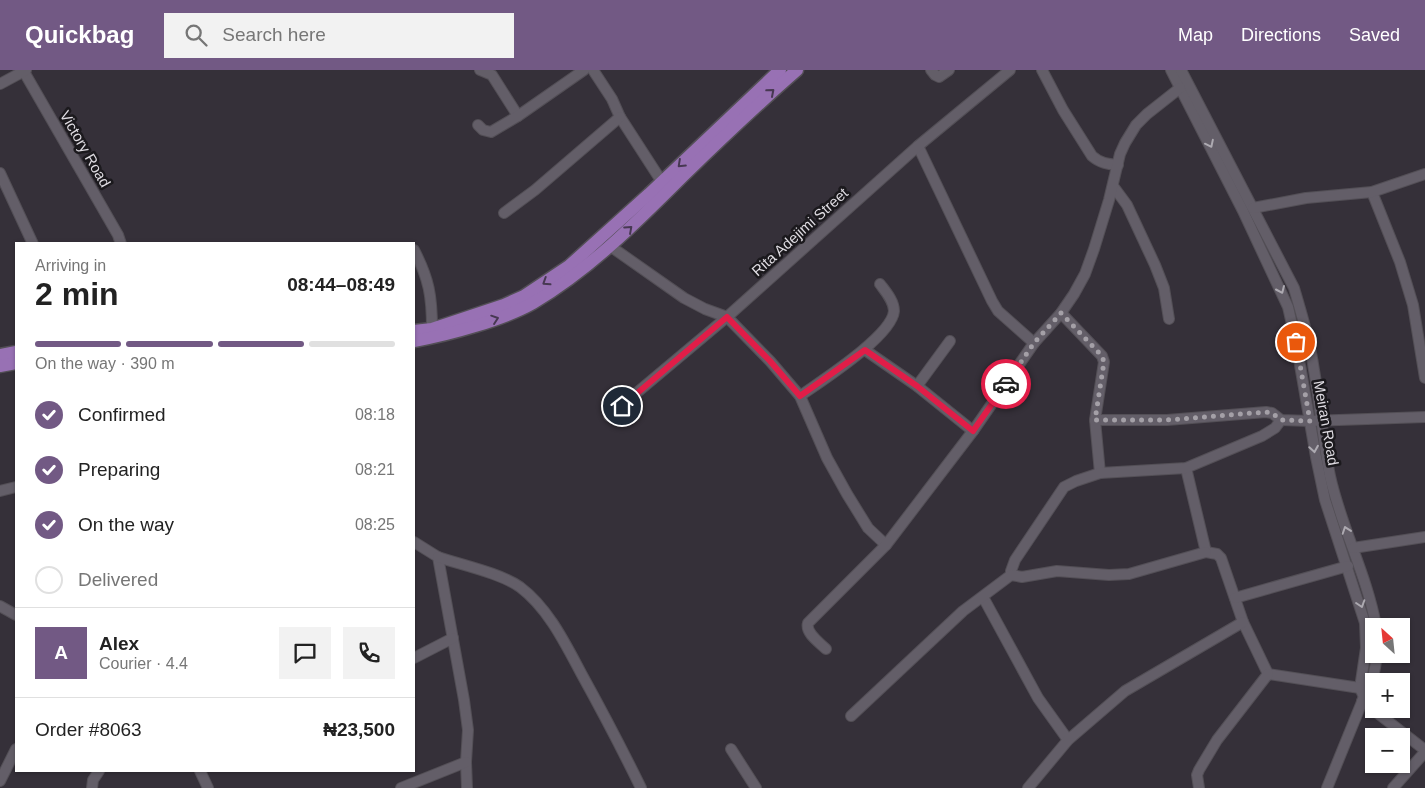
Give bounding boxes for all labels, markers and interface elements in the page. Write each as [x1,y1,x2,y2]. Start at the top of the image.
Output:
search box [164,13,514,58]
text: Quickbag [25,21,134,48]
icon: search [182,21,210,49]
text: Search here [222,24,326,45]
text: Map [1178,25,1213,45]
text: Directions [1241,25,1321,45]
text: Saved [1349,25,1400,45]
one-way arrow [766,89,775,98]
street label: Victory Road [57,107,114,190]
one-way arrow [1204,139,1214,148]
one-way arrow [678,158,687,167]
street label: Rita Adejimi Street [748,183,852,279]
one-way arrow [623,226,632,235]
text: Arriving in [35,257,106,274]
text: 08:44–08:49 [287,274,395,295]
text: 2 min [35,276,119,312]
one-way arrow [542,276,551,285]
one-way arrow [1274,285,1285,294]
one-way arrow [490,314,498,324]
pin [1275,321,1317,363]
icon: bag [1282,328,1310,356]
text: On the way · 390 m [35,355,175,372]
courier [981,359,1031,409]
icon: car [992,370,1020,398]
street label: Meiran Road [1311,379,1342,467]
pin [601,385,643,427]
icon: home [608,392,636,420]
icon: check [35,401,63,429]
text: Confirmed [78,404,166,425]
text: 08:18 [355,406,395,423]
one-way arrow [1309,444,1319,453]
icon: check [35,456,63,484]
text: Preparing [78,459,160,480]
text: 08:21 [355,461,395,478]
icon: check [35,511,63,539]
text: On the way [78,514,174,535]
text: 08:25 [355,516,395,533]
one-way arrow [1342,526,1352,534]
text: Delivered [78,569,158,590]
one-way arrow [1355,600,1365,608]
north arrow [1365,618,1410,662]
map controls [1365,618,1410,773]
button: chat [279,627,331,679]
button: phone [343,627,395,679]
text: Alex [99,633,139,654]
text: A [54,642,68,663]
text: Courier · 4.4 [99,655,188,672]
button: + [1365,673,1410,718]
text: Order #8063 [35,719,142,740]
text: ₦23,500 [323,719,395,740]
button: − [1365,728,1410,773]

